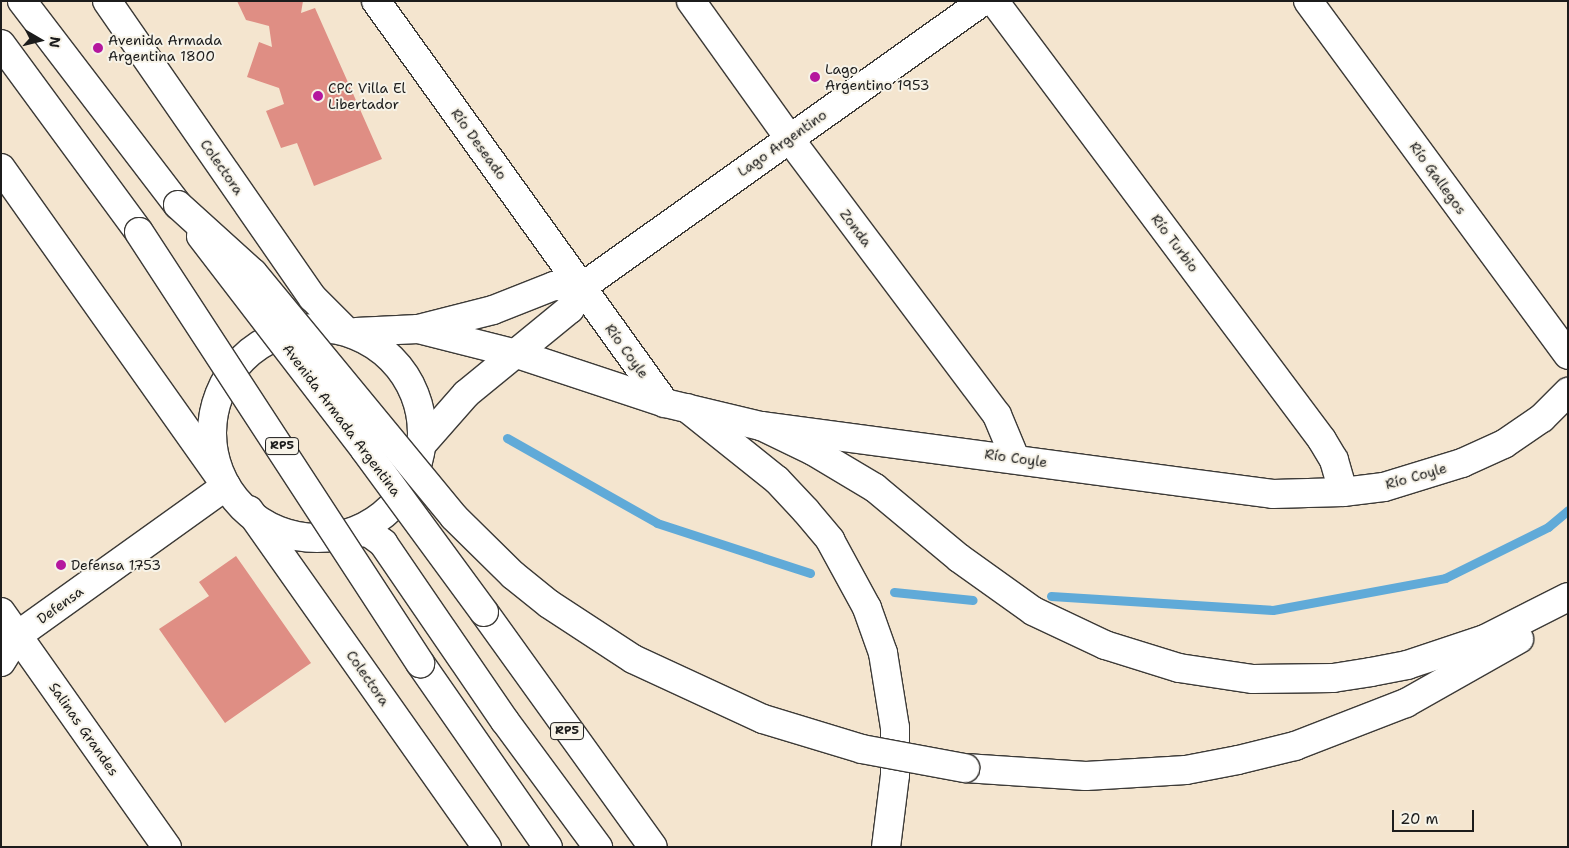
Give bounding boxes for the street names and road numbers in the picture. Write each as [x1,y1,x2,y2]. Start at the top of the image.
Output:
street label: Río Deseado [448,105,510,183]
street label: Lago Argentino [734,106,830,180]
street label: Colectora [197,136,247,198]
street label: Río Gallegos [1406,138,1470,218]
street label: Zonda [836,206,876,250]
street label: Río Turbio [1148,211,1202,275]
street label: Río Coyle [602,320,652,382]
street label: Avenida Armada Argentina [279,341,405,499]
road number: RP5 [264,436,300,456]
street label: Río Coyle [983,445,1049,471]
street label: Río Coyle [1383,459,1449,493]
street label: Defensa [34,583,86,627]
street label: Colectora [343,647,393,709]
street label: Salinas Grandes [46,679,122,779]
road number: RP5 [550,721,584,740]

